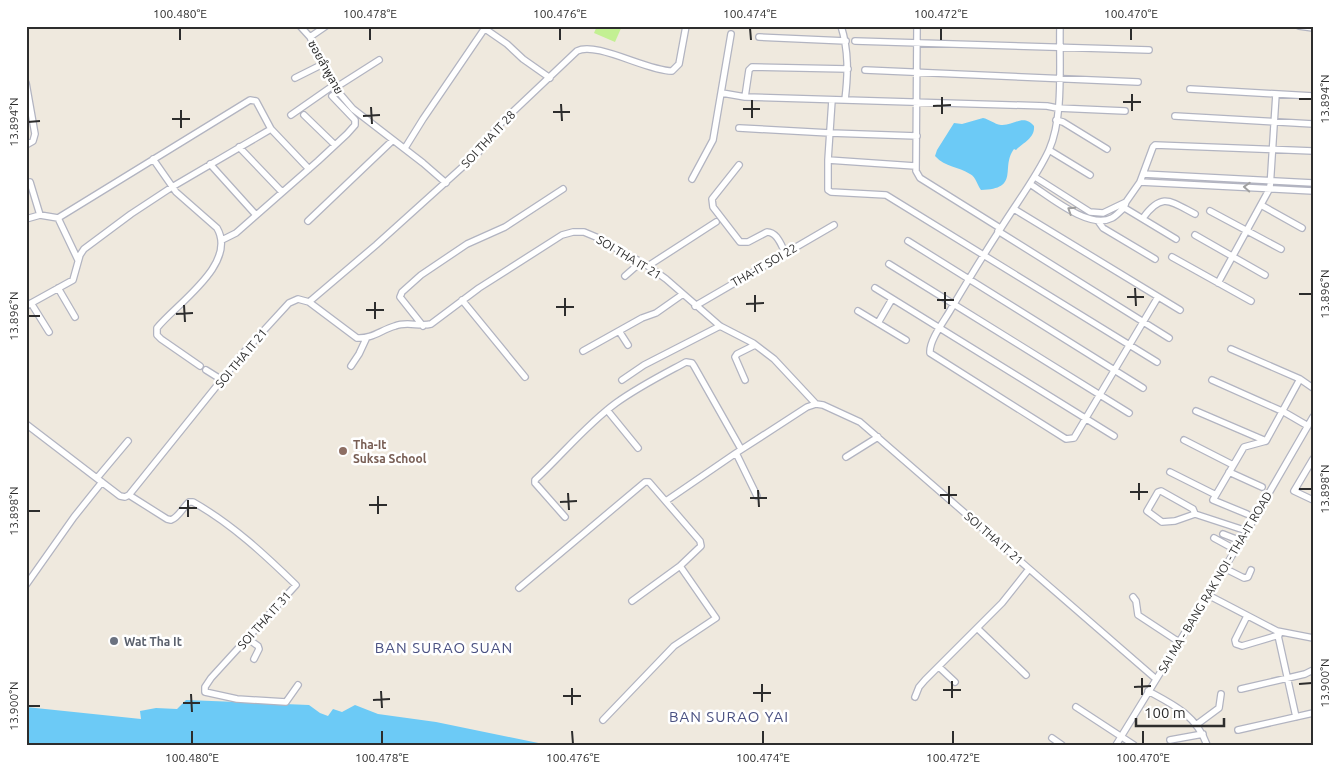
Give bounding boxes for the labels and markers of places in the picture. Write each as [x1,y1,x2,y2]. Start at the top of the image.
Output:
place label: Tha-It Suksa School [353,438,427,465]
marker: Tha-It Suksa School [337,445,349,457]
marker: Wat Tha It [108,635,120,647]
place label: Wat Tha It [124,635,182,648]

